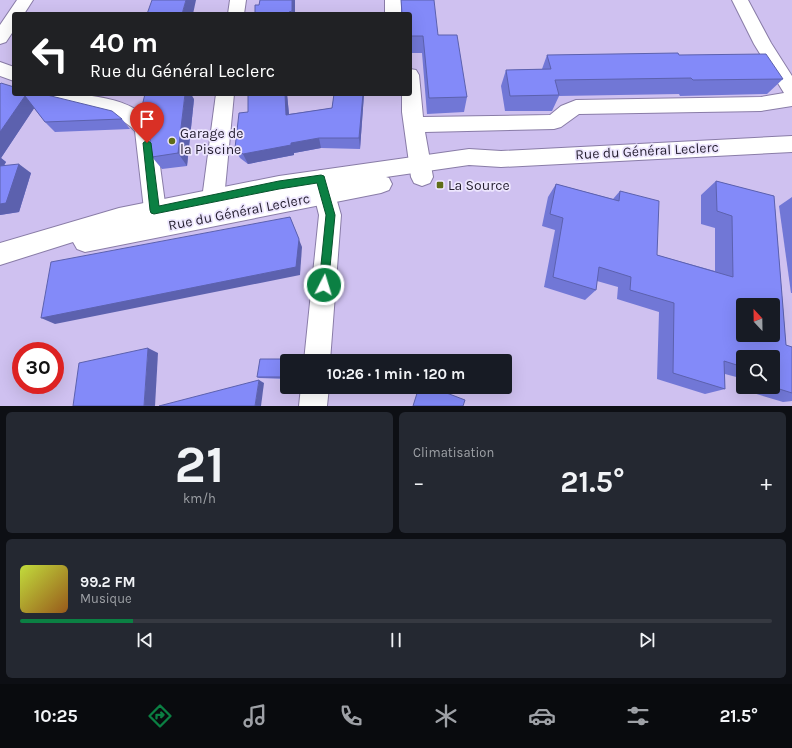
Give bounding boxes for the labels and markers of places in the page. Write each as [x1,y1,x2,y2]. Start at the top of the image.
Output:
pin [130,102,164,143]
place label: Garage de la Piscine [180,125,243,158]
marker: Garage de la Piscine [167,136,177,146]
place label: La Source [448,177,510,194]
marker: La Source [435,180,445,190]

